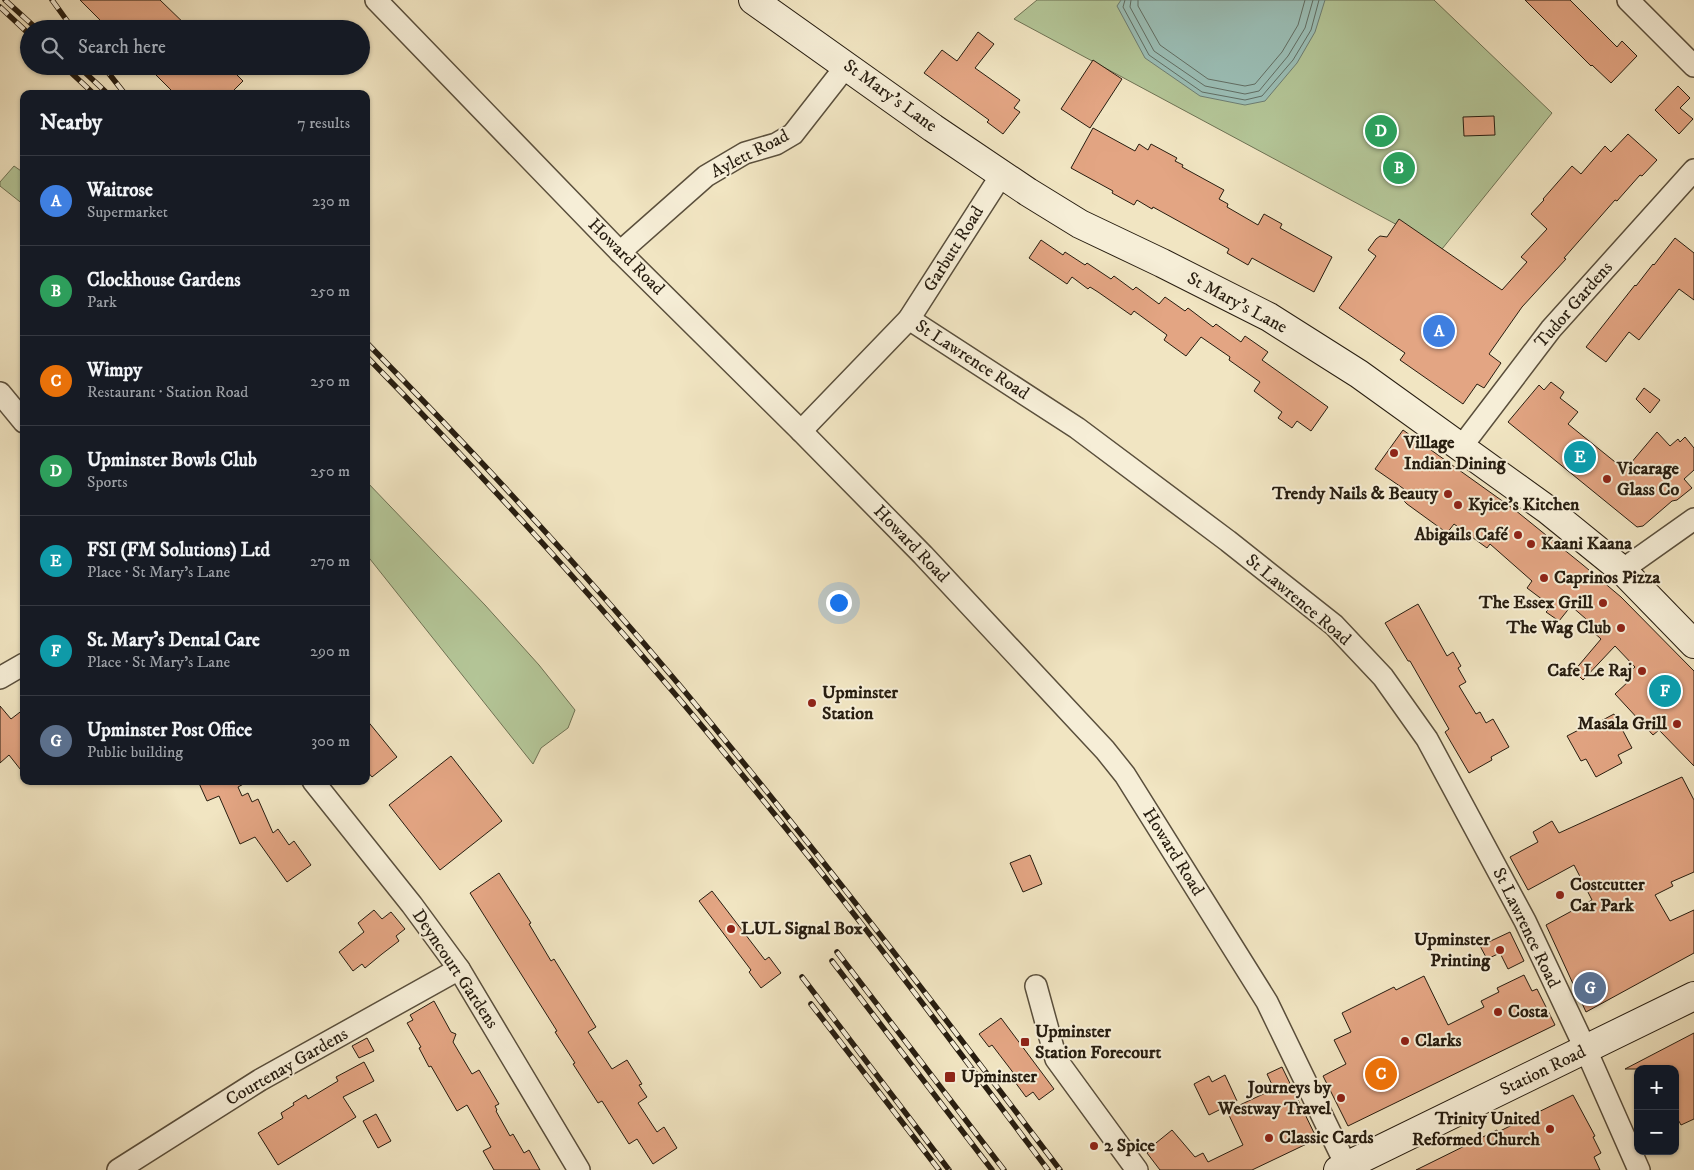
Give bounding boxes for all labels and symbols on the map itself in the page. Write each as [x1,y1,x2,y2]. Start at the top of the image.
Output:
street label: St Mary's Lane [839,55,941,137]
pin: D [1365,112,1397,150]
street label: Aylett Road [707,125,793,183]
pin: B [1383,149,1415,187]
street label: Garbutt Road [919,202,989,296]
street label: Howard Road [583,214,669,300]
street label: Tudor Gardens [1530,257,1618,353]
street label: St Mary's Lane [1183,267,1291,339]
pin: A [1423,312,1455,350]
street label: St Lawrence Road [911,315,1033,405]
place label: Village Indian Dining [1403,432,1507,475]
pin: E [1564,438,1596,476]
marker: Village Indian Dining [1388,447,1400,459]
place label: Vicarage Glass Co [1616,458,1679,501]
marker: Vicarage Glass Co [1601,473,1613,485]
place label: Trendy Nails & Beauty [1271,483,1438,505]
marker: Trendy Nails & Beauty [1442,488,1454,500]
place label: Kyice's Kitchen [1468,494,1580,516]
marker: Kyice's Kitchen [1452,499,1464,511]
street label: Howard Road [869,501,953,587]
place label: Abigails Café [1413,524,1509,546]
marker: Abigails Café [1512,529,1524,541]
place label: Kaani Kaana [1541,533,1632,555]
marker: Kaani Kaana [1525,538,1537,550]
street label: St Lawrence Road [1241,549,1355,651]
place label: Caprinos Pizza [1554,567,1661,589]
marker: Caprinos Pizza [1538,572,1550,584]
your location [826,590,852,616]
place label: The Essex Grill [1478,592,1594,614]
marker: The Essex Grill [1597,597,1609,609]
place label: The Wag Club [1506,617,1612,639]
marker: The Wag Club [1615,622,1627,634]
place label: Cafe Le Raj [1547,660,1632,682]
marker: Cafe Le Raj [1636,665,1648,677]
pin: F [1649,672,1681,710]
place label: Upminster Station [822,682,898,725]
marker: Upminster Station [806,697,818,709]
place label: Masala Grill [1578,713,1668,735]
marker: Masala Grill [1671,718,1683,730]
street label: Howard Road [1137,804,1209,900]
street label: St Lawrence Road [1487,864,1565,992]
place label: Costcutter Car Park [1570,874,1645,917]
marker: Costcutter Car Park [1554,889,1566,901]
street label: Deyncourt Gardens [407,905,503,1033]
place label: LUL Signal Box [741,918,863,940]
marker: LUL Signal Box [725,923,737,935]
place label: Upminster Printing [1414,929,1491,972]
marker: Upminster Printing [1494,944,1506,956]
pin: G [1574,969,1606,1007]
place label: Costa [1508,1001,1549,1023]
marker: Costa [1492,1006,1504,1018]
place label: Upminster Station Forecourt [1035,1021,1161,1064]
street label: Courtenay Gardens [222,1023,352,1111]
place label: Clarks [1415,1030,1462,1052]
marker: Clarks [1399,1035,1411,1047]
marker: Upminster Station Forecourt [1019,1036,1031,1048]
street label: Station Road [1497,1041,1589,1101]
pin: C [1365,1055,1397,1093]
place label: Upminster [961,1066,1037,1088]
marker: Upminster [943,1070,957,1084]
place label: Journeys by Westway Travel [1217,1077,1332,1120]
marker: Journeys by Westway Travel [1335,1092,1347,1104]
place label: Trinity United Reformed Church [1412,1108,1541,1151]
marker: Trinity United Reformed Church [1544,1123,1556,1135]
place label: Classic Cards [1279,1127,1374,1149]
marker: Classic Cards [1263,1132,1275,1144]
place label: 2 Spice [1104,1135,1156,1157]
marker: 2 Spice [1088,1140,1100,1152]

